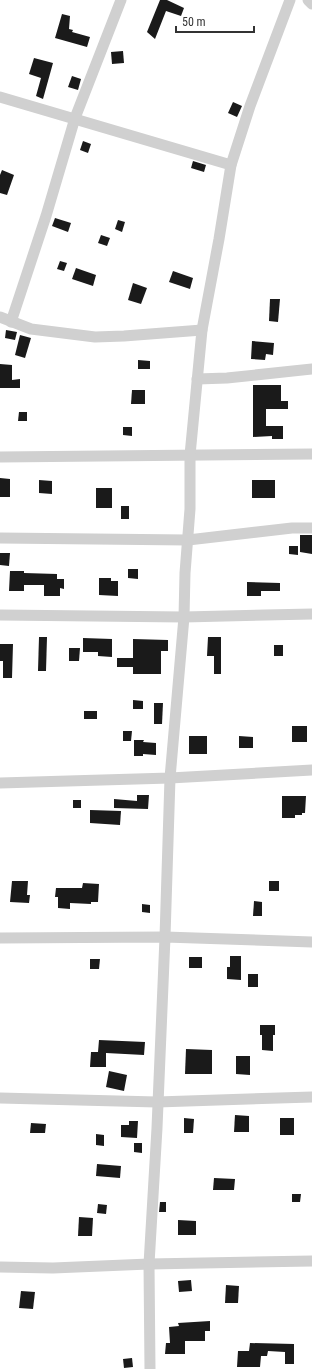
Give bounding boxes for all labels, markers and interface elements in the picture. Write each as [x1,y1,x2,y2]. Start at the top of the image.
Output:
scale bar [176,8,254,34]
text: 50 m [182,15,206,29]

